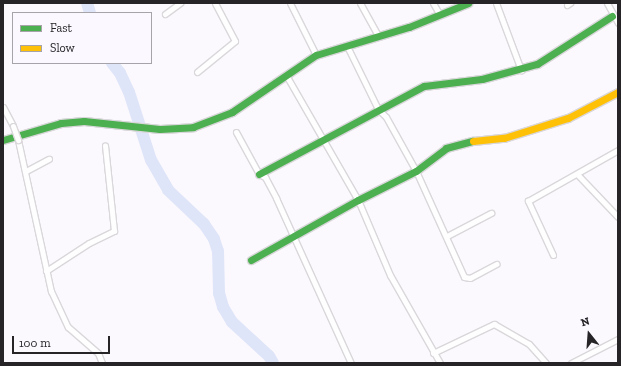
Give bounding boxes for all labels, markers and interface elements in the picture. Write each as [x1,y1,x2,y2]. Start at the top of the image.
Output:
legend [12,12,152,64]
text: Fast [50,21,72,35]
text: Slow [50,41,75,55]
north arrow [569,314,609,354]
text: N [579,315,591,329]
scale bar [14,328,112,354]
text: 100 m [19,336,51,350]

